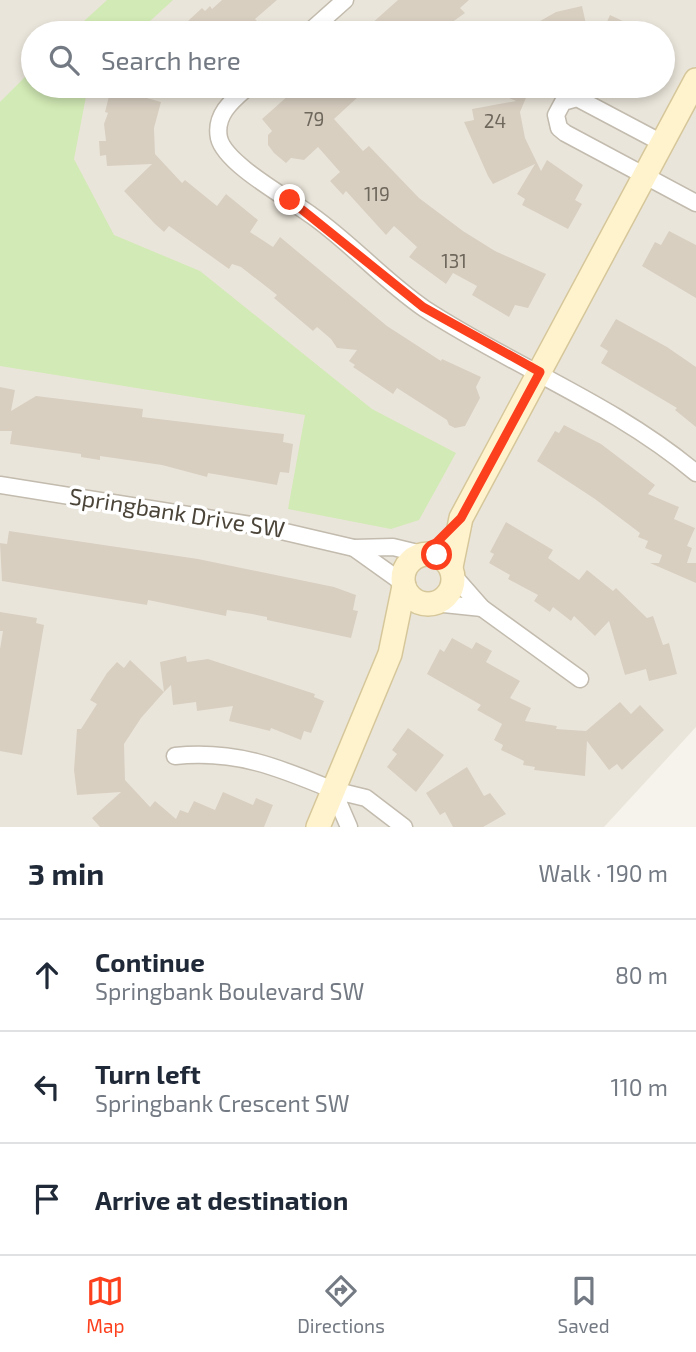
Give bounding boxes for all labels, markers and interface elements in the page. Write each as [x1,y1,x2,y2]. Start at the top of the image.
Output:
search box [21,21,675,98]
icon: search [45,41,83,79]
text: Search here [101,44,241,75]
house number: 79 [304,107,324,130]
house number: 24 [484,109,506,132]
house number: 119 [364,182,390,205]
route end [274,184,305,215]
house number: 131 [441,249,467,272]
street label: Springbank Drive SW [68,481,287,543]
route start [421,539,452,570]
text: 3 min [28,855,104,891]
text: Walk · 190 m [538,859,668,887]
text: Continue [95,946,205,977]
icon: ahead [28,956,66,994]
text: 80 m [615,961,668,989]
text: Springbank Boulevard SW [95,977,364,1005]
text: Turn left [95,1058,201,1089]
icon: left [28,1068,66,1106]
text: 110 m [611,1073,668,1101]
text: Springbank Crescent SW [95,1089,350,1117]
icon: arrive [28,1180,66,1218]
text: Arrive at destination [95,1184,348,1215]
tab: Map [86,1272,124,1337]
tab: Directions [297,1272,385,1337]
tab: Saved [557,1272,610,1337]

